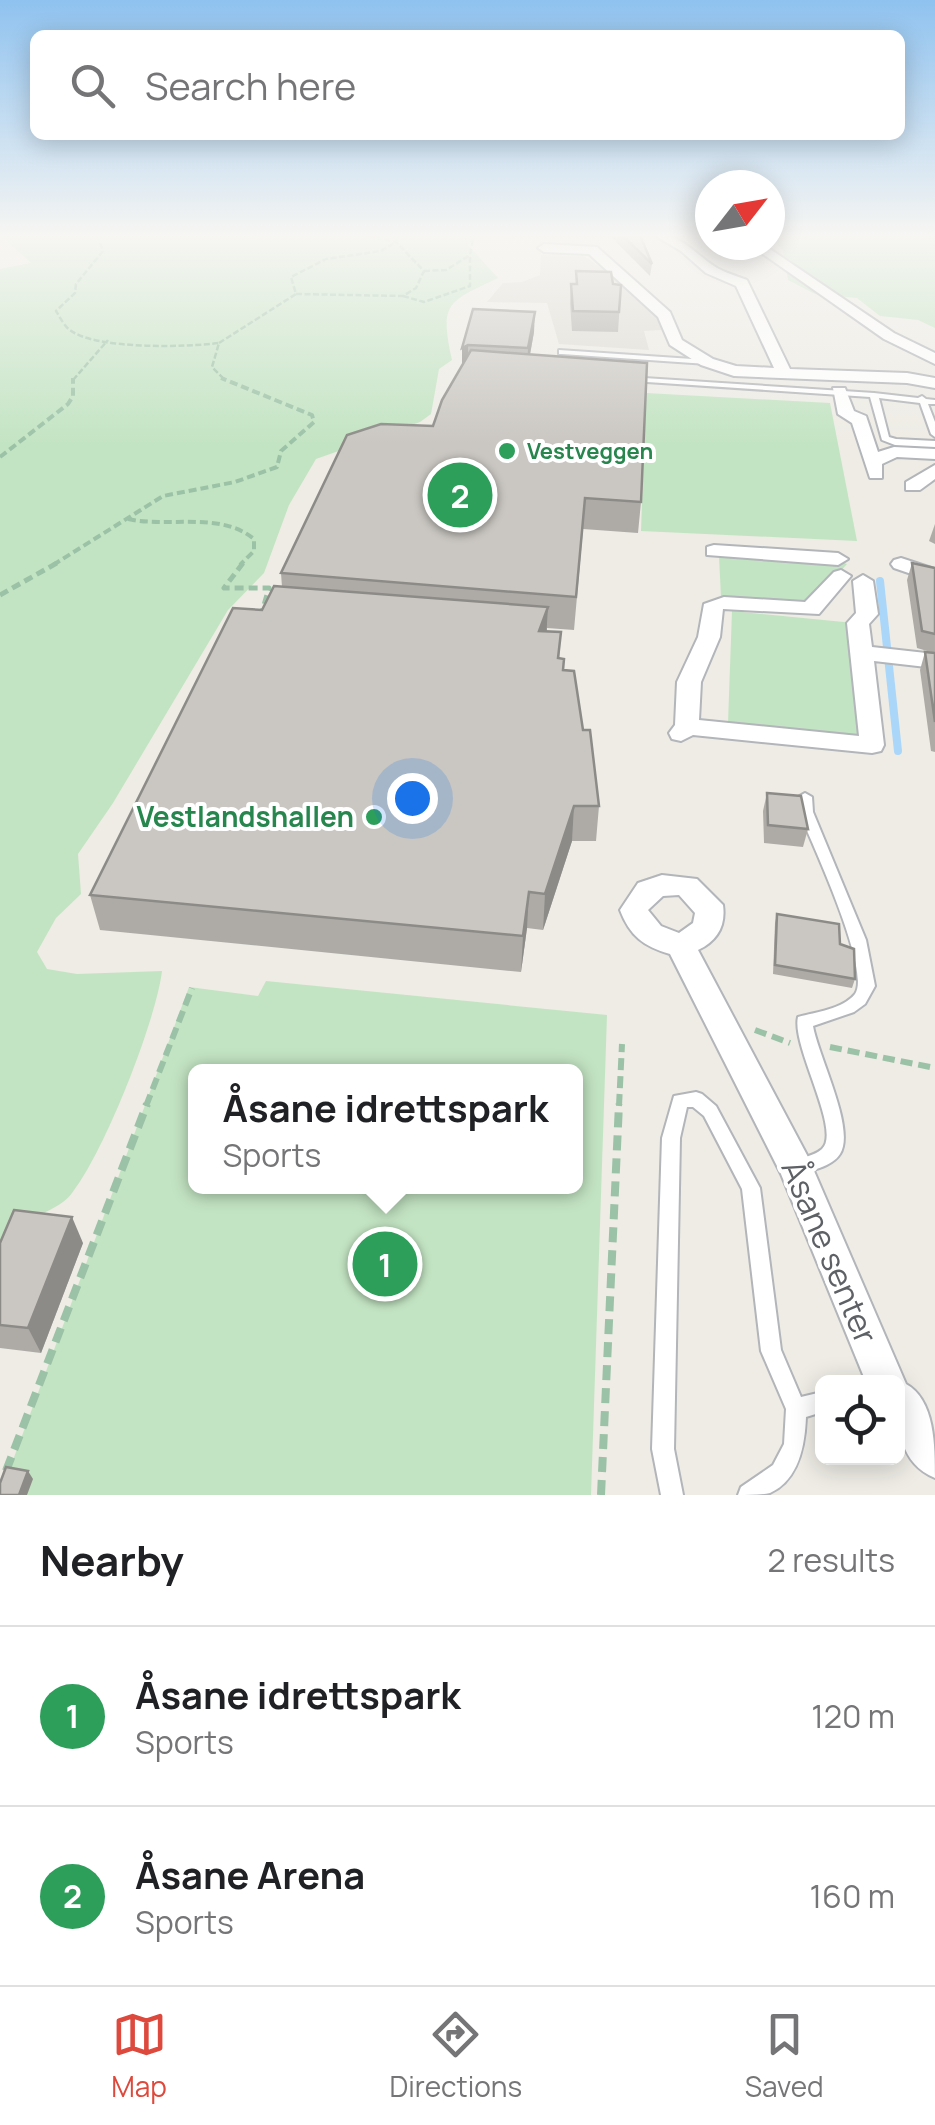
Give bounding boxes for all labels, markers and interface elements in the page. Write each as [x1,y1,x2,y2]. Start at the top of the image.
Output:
search box [30,30,905,140]
icon: search [65,58,120,113]
text: Search here [145,59,356,111]
north arrow [695,170,785,260]
place label: Vestveggen [527,436,653,466]
marker: Vestveggen [496,440,518,462]
pin: 2 [428,458,492,532]
your location [387,773,438,824]
place label: Vestlandshallen [137,797,354,835]
marker: Vestlandshallen [363,806,385,828]
popup [188,1064,583,1194]
text: Åsane idrettspark [223,1081,548,1133]
text: Sports [223,1133,321,1177]
street label: Åsane senter [772,1153,888,1350]
pin: 1 [352,1226,418,1302]
map controls [815,1375,905,1465]
button: locate [815,1375,905,1465]
text: Nearby [40,1531,184,1589]
text: 2 results [768,1538,895,1582]
text: Åsane idrettspark [135,1668,461,1720]
text: 1 [65,1694,80,1738]
text: 120 m [811,1694,895,1738]
text: Sports [135,1720,234,1764]
text: Åsane Arena [135,1848,365,1900]
text: 2 [63,1874,82,1918]
text: 160 m [810,1874,895,1918]
text: Sports [135,1900,234,1944]
tab: Map [111,2007,167,2105]
tab: Directions [390,2007,522,2105]
tab: Saved [745,2007,824,2105]

